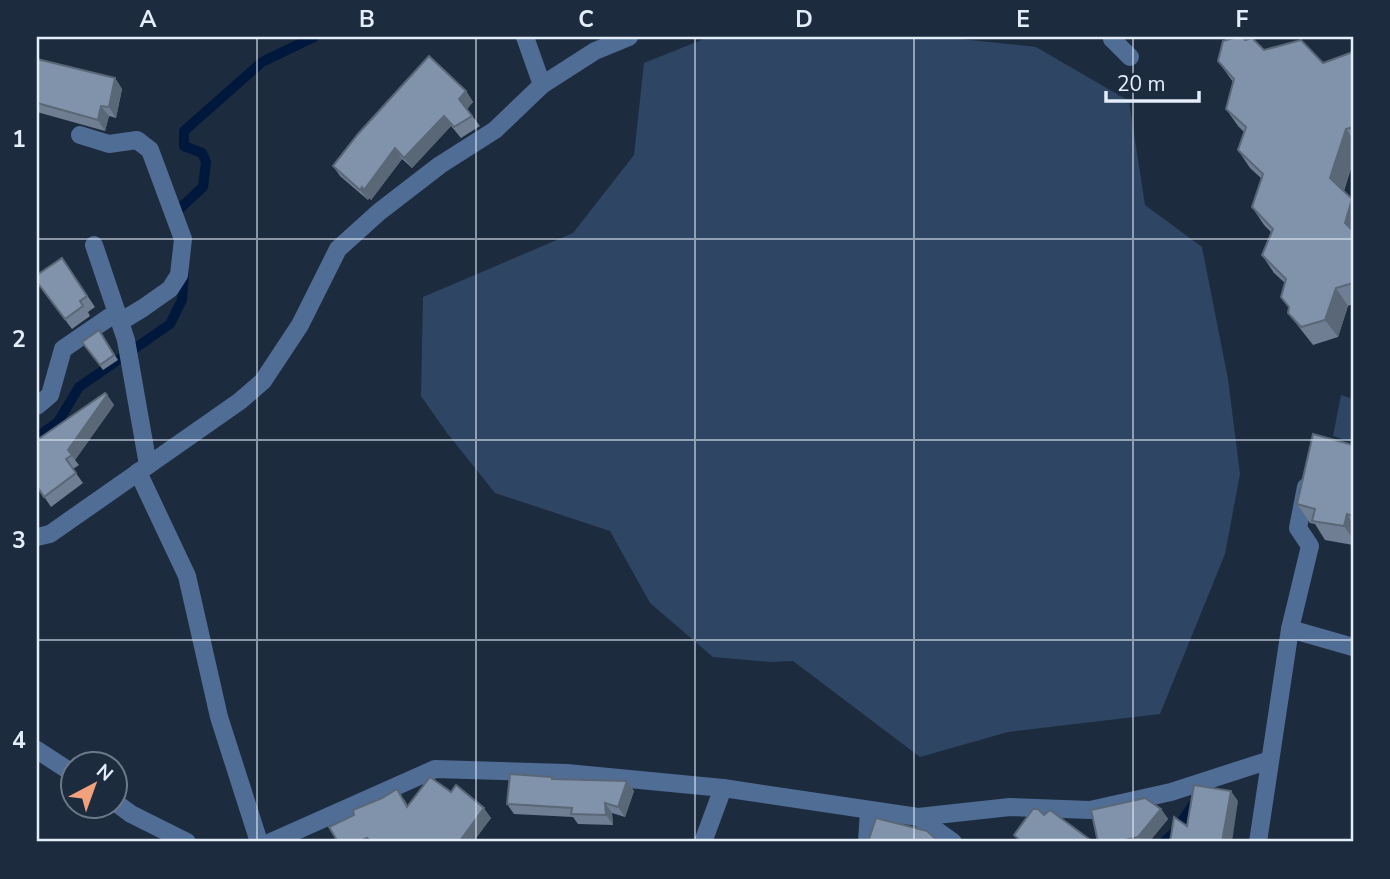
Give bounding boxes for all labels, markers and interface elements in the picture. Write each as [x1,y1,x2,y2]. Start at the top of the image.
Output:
text: A [139,4,157,35]
text: B [359,4,375,35]
text: C [578,4,594,35]
text: D [795,4,813,35]
text: E [1016,4,1030,35]
text: F [1236,4,1249,35]
scale bar [1106,60,1199,104]
text: 20 m [1117,70,1166,98]
text: 1 [12,124,26,155]
text: 2 [12,324,26,355]
text: 3 [12,525,26,556]
text: 4 [12,725,26,756]
north arrow [60,750,130,820]
text: N [91,758,118,787]

